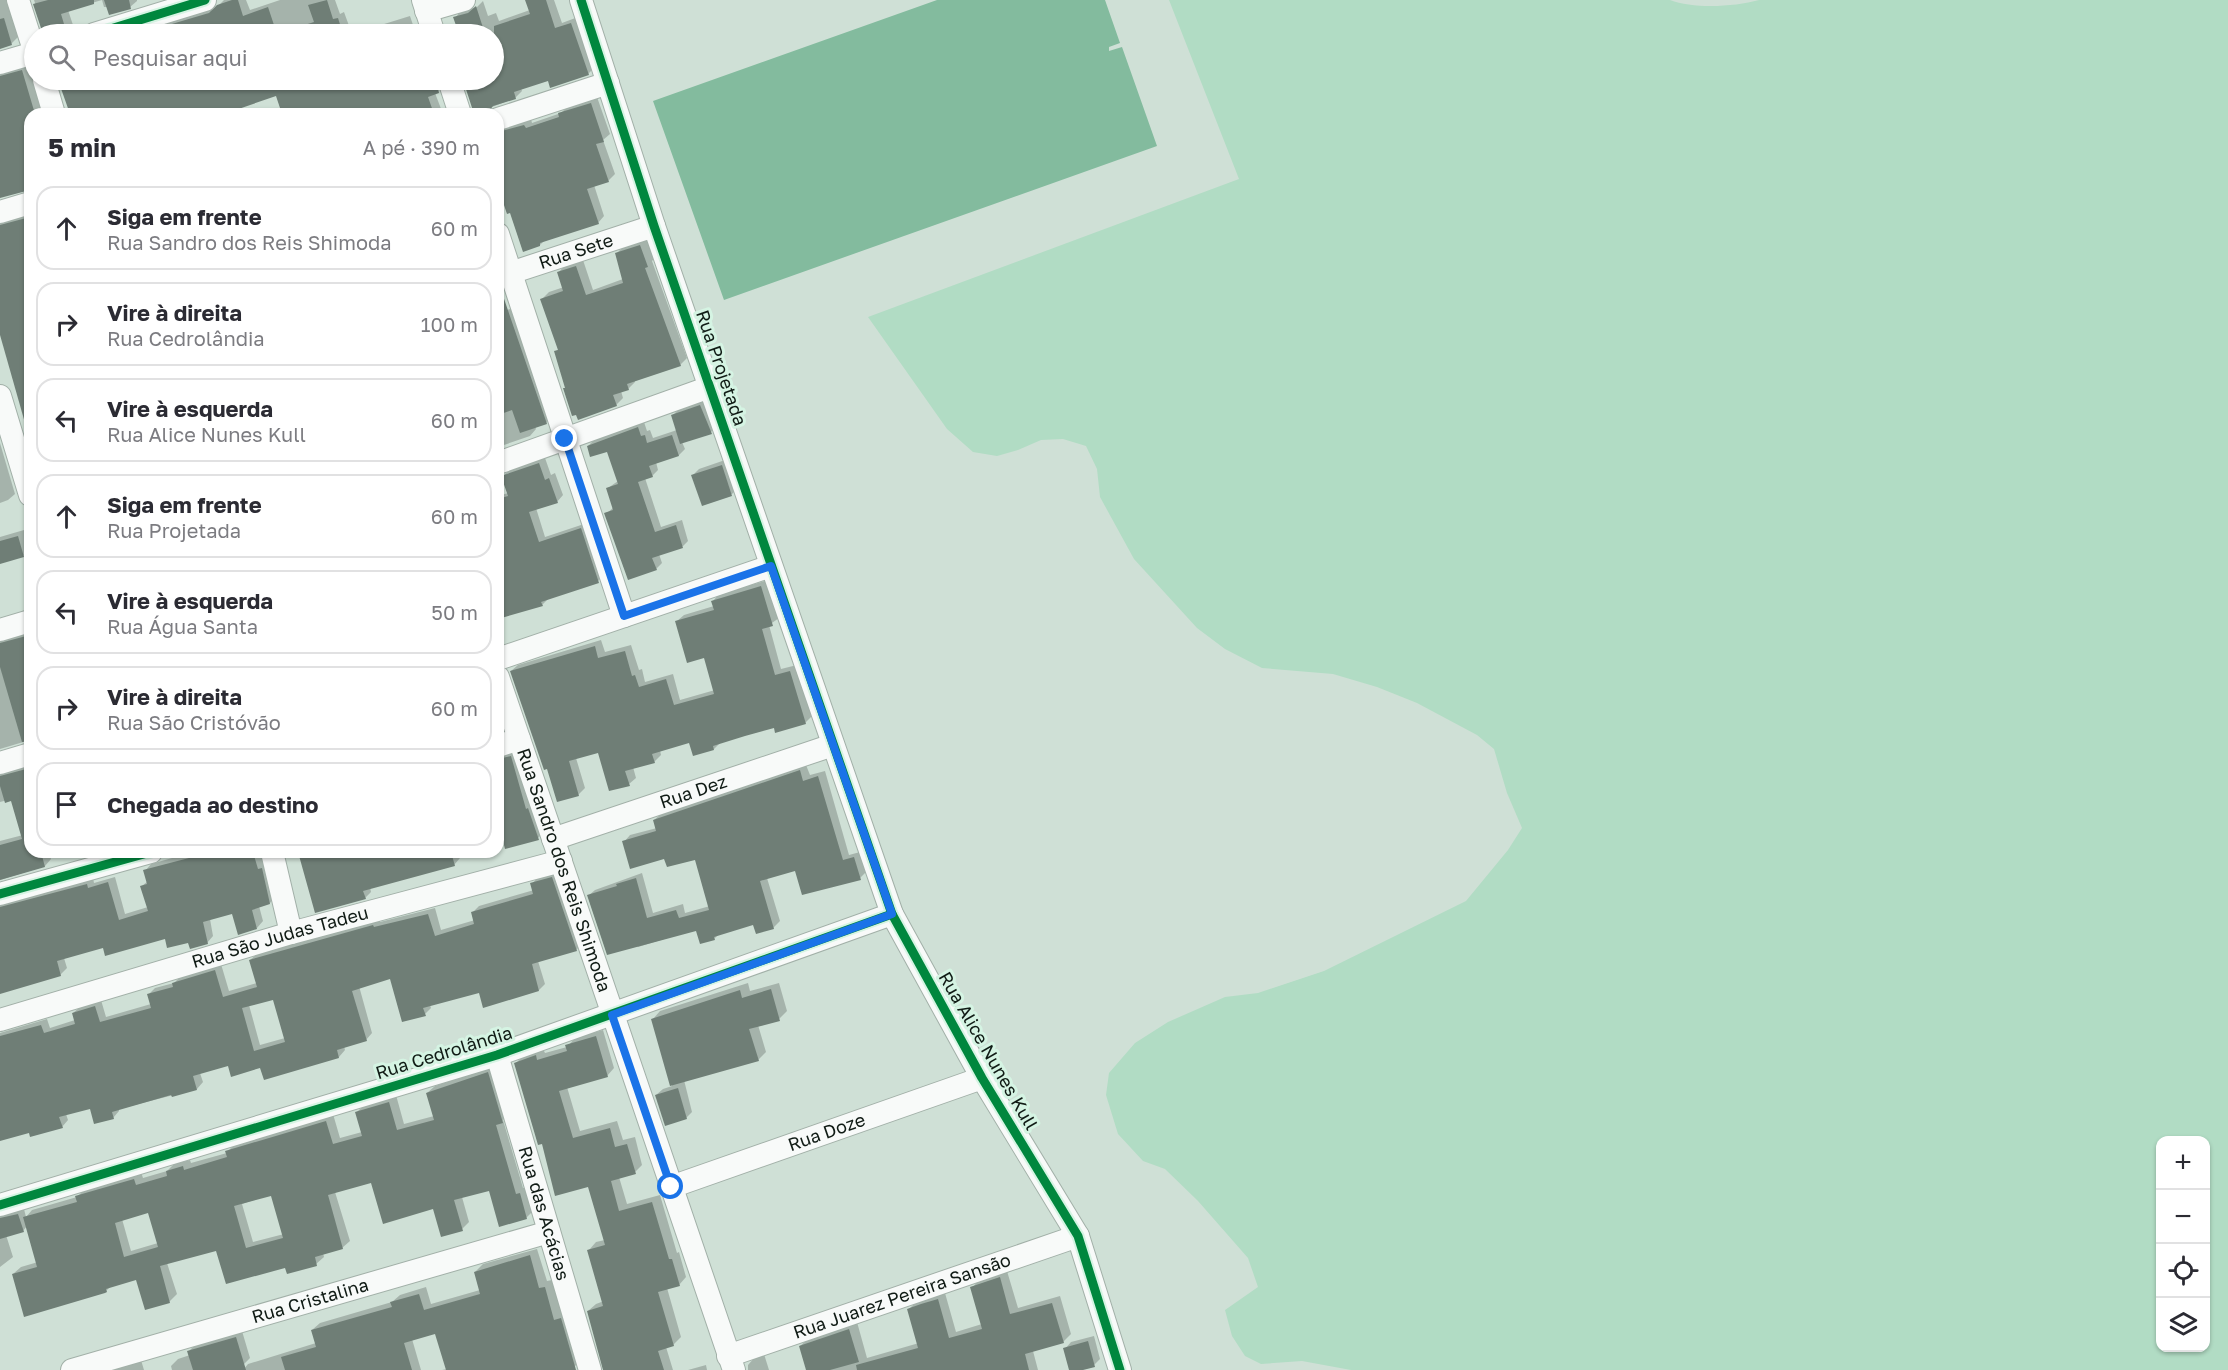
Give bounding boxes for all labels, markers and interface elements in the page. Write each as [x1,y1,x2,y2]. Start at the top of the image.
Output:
search box [24,24,504,90]
icon: search [45,41,78,74]
text: Pesquisar aqui [93,44,248,71]
text: 5 min [48,132,116,163]
text: A pé · 390 m [363,135,480,159]
text: Siga em frente [107,203,262,230]
icon: ahead [50,212,83,245]
text: 60 m [431,216,478,240]
street label: Rua Sete [536,228,616,273]
text: Rua Sandro dos Reis Shimoda [107,230,392,254]
text: Vire à direita [107,299,242,326]
street label: Rua Projetada [692,307,752,428]
icon: right [50,308,83,341]
text: 100 m [421,312,478,336]
text: Rua Cedrolândia [107,326,265,350]
text: Vire à esquerda [107,395,273,422]
icon: left [50,404,83,437]
text: 60 m [431,408,478,432]
text: Rua Alice Nunes Kull [107,422,306,446]
route end [551,425,577,451]
text: Siga em frente [107,491,262,518]
icon: ahead [50,500,83,533]
text: 60 m [431,504,478,528]
text: Rua Projetada [107,518,241,542]
text: Vire à esquerda [107,587,273,614]
icon: left [50,596,83,629]
text: 50 m [431,600,478,624]
text: Rua Água Santa [107,614,258,638]
text: Vire à direita [107,683,242,710]
icon: right [50,692,83,725]
text: 60 m [431,696,478,720]
text: Rua São Cristóvão [107,710,281,734]
street label: Rua Sandro dos Reis Shimoda [513,745,616,995]
street label: Rua Dez [656,769,730,812]
icon: arrive [50,788,83,821]
text: Chegada ao destino [107,791,319,818]
street label: Rua São Judas Tadeu [189,901,371,972]
street label: Rua Alice Nunes Kull [935,967,1043,1134]
street label: Rua Cedrolândia [373,1021,515,1083]
street label: Rua Doze [785,1108,868,1155]
map controls [2156,1136,2210,1352]
button: + [2156,1136,2210,1190]
street label: Rua das Acácias [514,1143,575,1283]
route start [657,1173,683,1199]
button: − [2156,1190,2210,1244]
button: locate [2156,1244,2210,1298]
street label: Rua Juarez Pereira Sansão [790,1248,1013,1343]
street label: Rua Cristalina [249,1273,371,1327]
button: layers [2156,1298,2210,1352]

